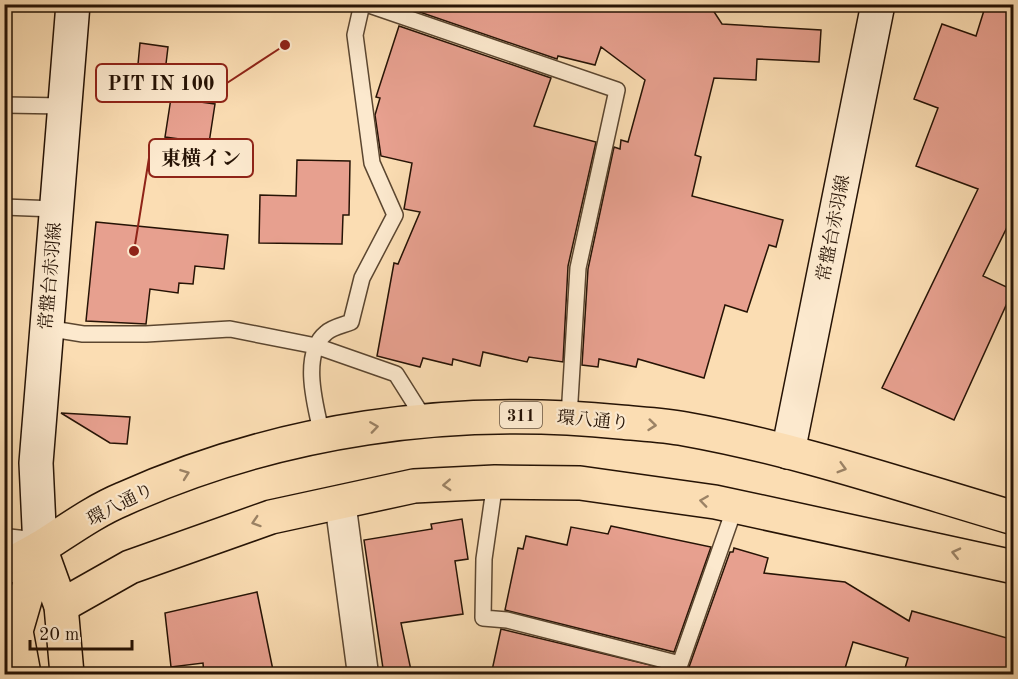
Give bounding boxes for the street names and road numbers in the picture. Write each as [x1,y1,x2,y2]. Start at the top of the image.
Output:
street label: 常盤台赤羽線 [813,173,853,283]
street label: 常盤台赤羽線 [35,221,65,331]
road number: 311 [500,402,542,428]
street label: 環八通り [556,408,630,433]
street label: 環八通り [84,480,157,529]

